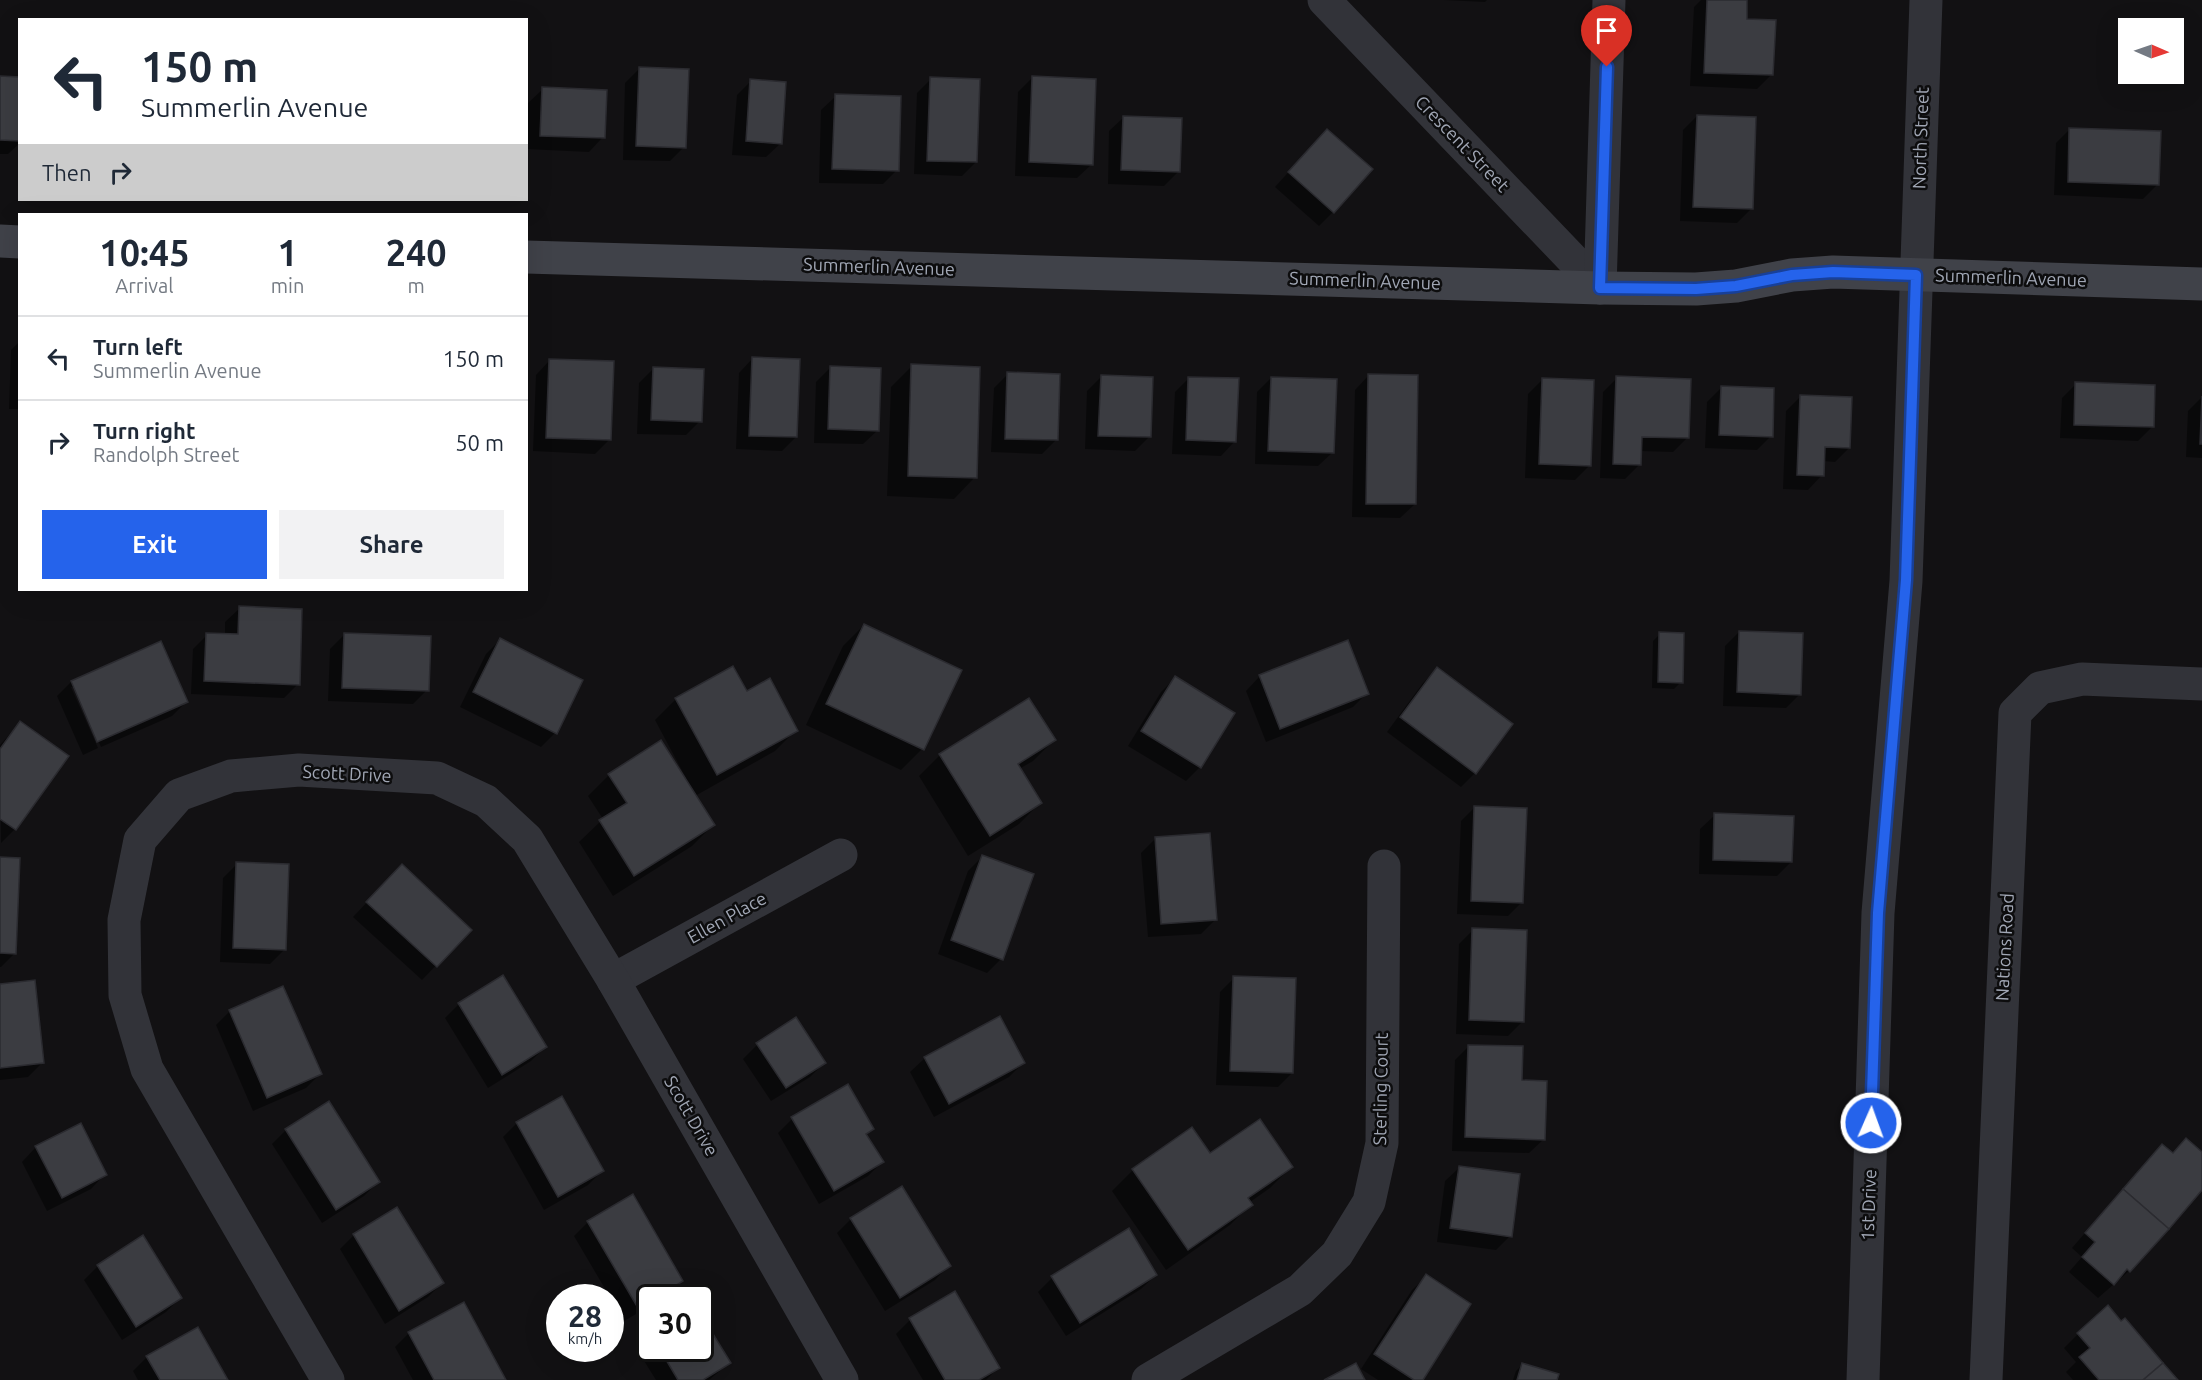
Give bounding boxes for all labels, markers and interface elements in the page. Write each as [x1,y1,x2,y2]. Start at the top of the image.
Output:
pin [1581,5,1632,67]
icon: arrive [1590,14,1623,47]
north arrow [2118,18,2184,84]
map controls [2118,18,2184,84]
icon: left [42,42,120,120]
text: 150 m [141,43,258,90]
street label: North Street [1908,87,1932,189]
street label: Crescent Street [1412,91,1514,195]
text: Summerlin Avenue [141,92,369,122]
icon: right [104,156,137,189]
text: Then [42,160,92,185]
text: 10:45 [99,232,189,273]
text: 1 [277,232,298,273]
text: 240 [386,232,447,273]
street label: Summerlin Avenue [803,253,955,279]
street label: Summerlin Avenue [1935,264,2087,290]
street label: Summerlin Avenue [1289,267,1441,293]
text: Arrival [115,274,174,297]
text: min [271,274,304,297]
text: m [408,274,425,297]
text: Turn left [93,334,183,359]
icon: left [42,342,75,375]
text: 150 m [443,346,504,371]
text: Summerlin Avenue [93,359,262,382]
text: Turn right [93,418,195,443]
icon: right [42,426,75,459]
text: 50 m [455,430,504,455]
text: Randolph Street [93,443,239,466]
button: Exit [42,510,267,579]
button: Share [279,510,504,579]
street label: Scott Drive [302,761,392,785]
street label: Ellen Place [684,887,769,947]
street label: Nations Road [1991,893,2017,1001]
street label: Sterling Court [1369,1032,1391,1146]
street label: Scott Drive [661,1072,723,1159]
position arrow [1839,1091,1903,1155]
street label: 1st Drive [1857,1169,1879,1241]
speed limit sign: 30 [636,1284,714,1362]
text: 28 [568,1299,602,1333]
text: km/h [568,1330,602,1347]

